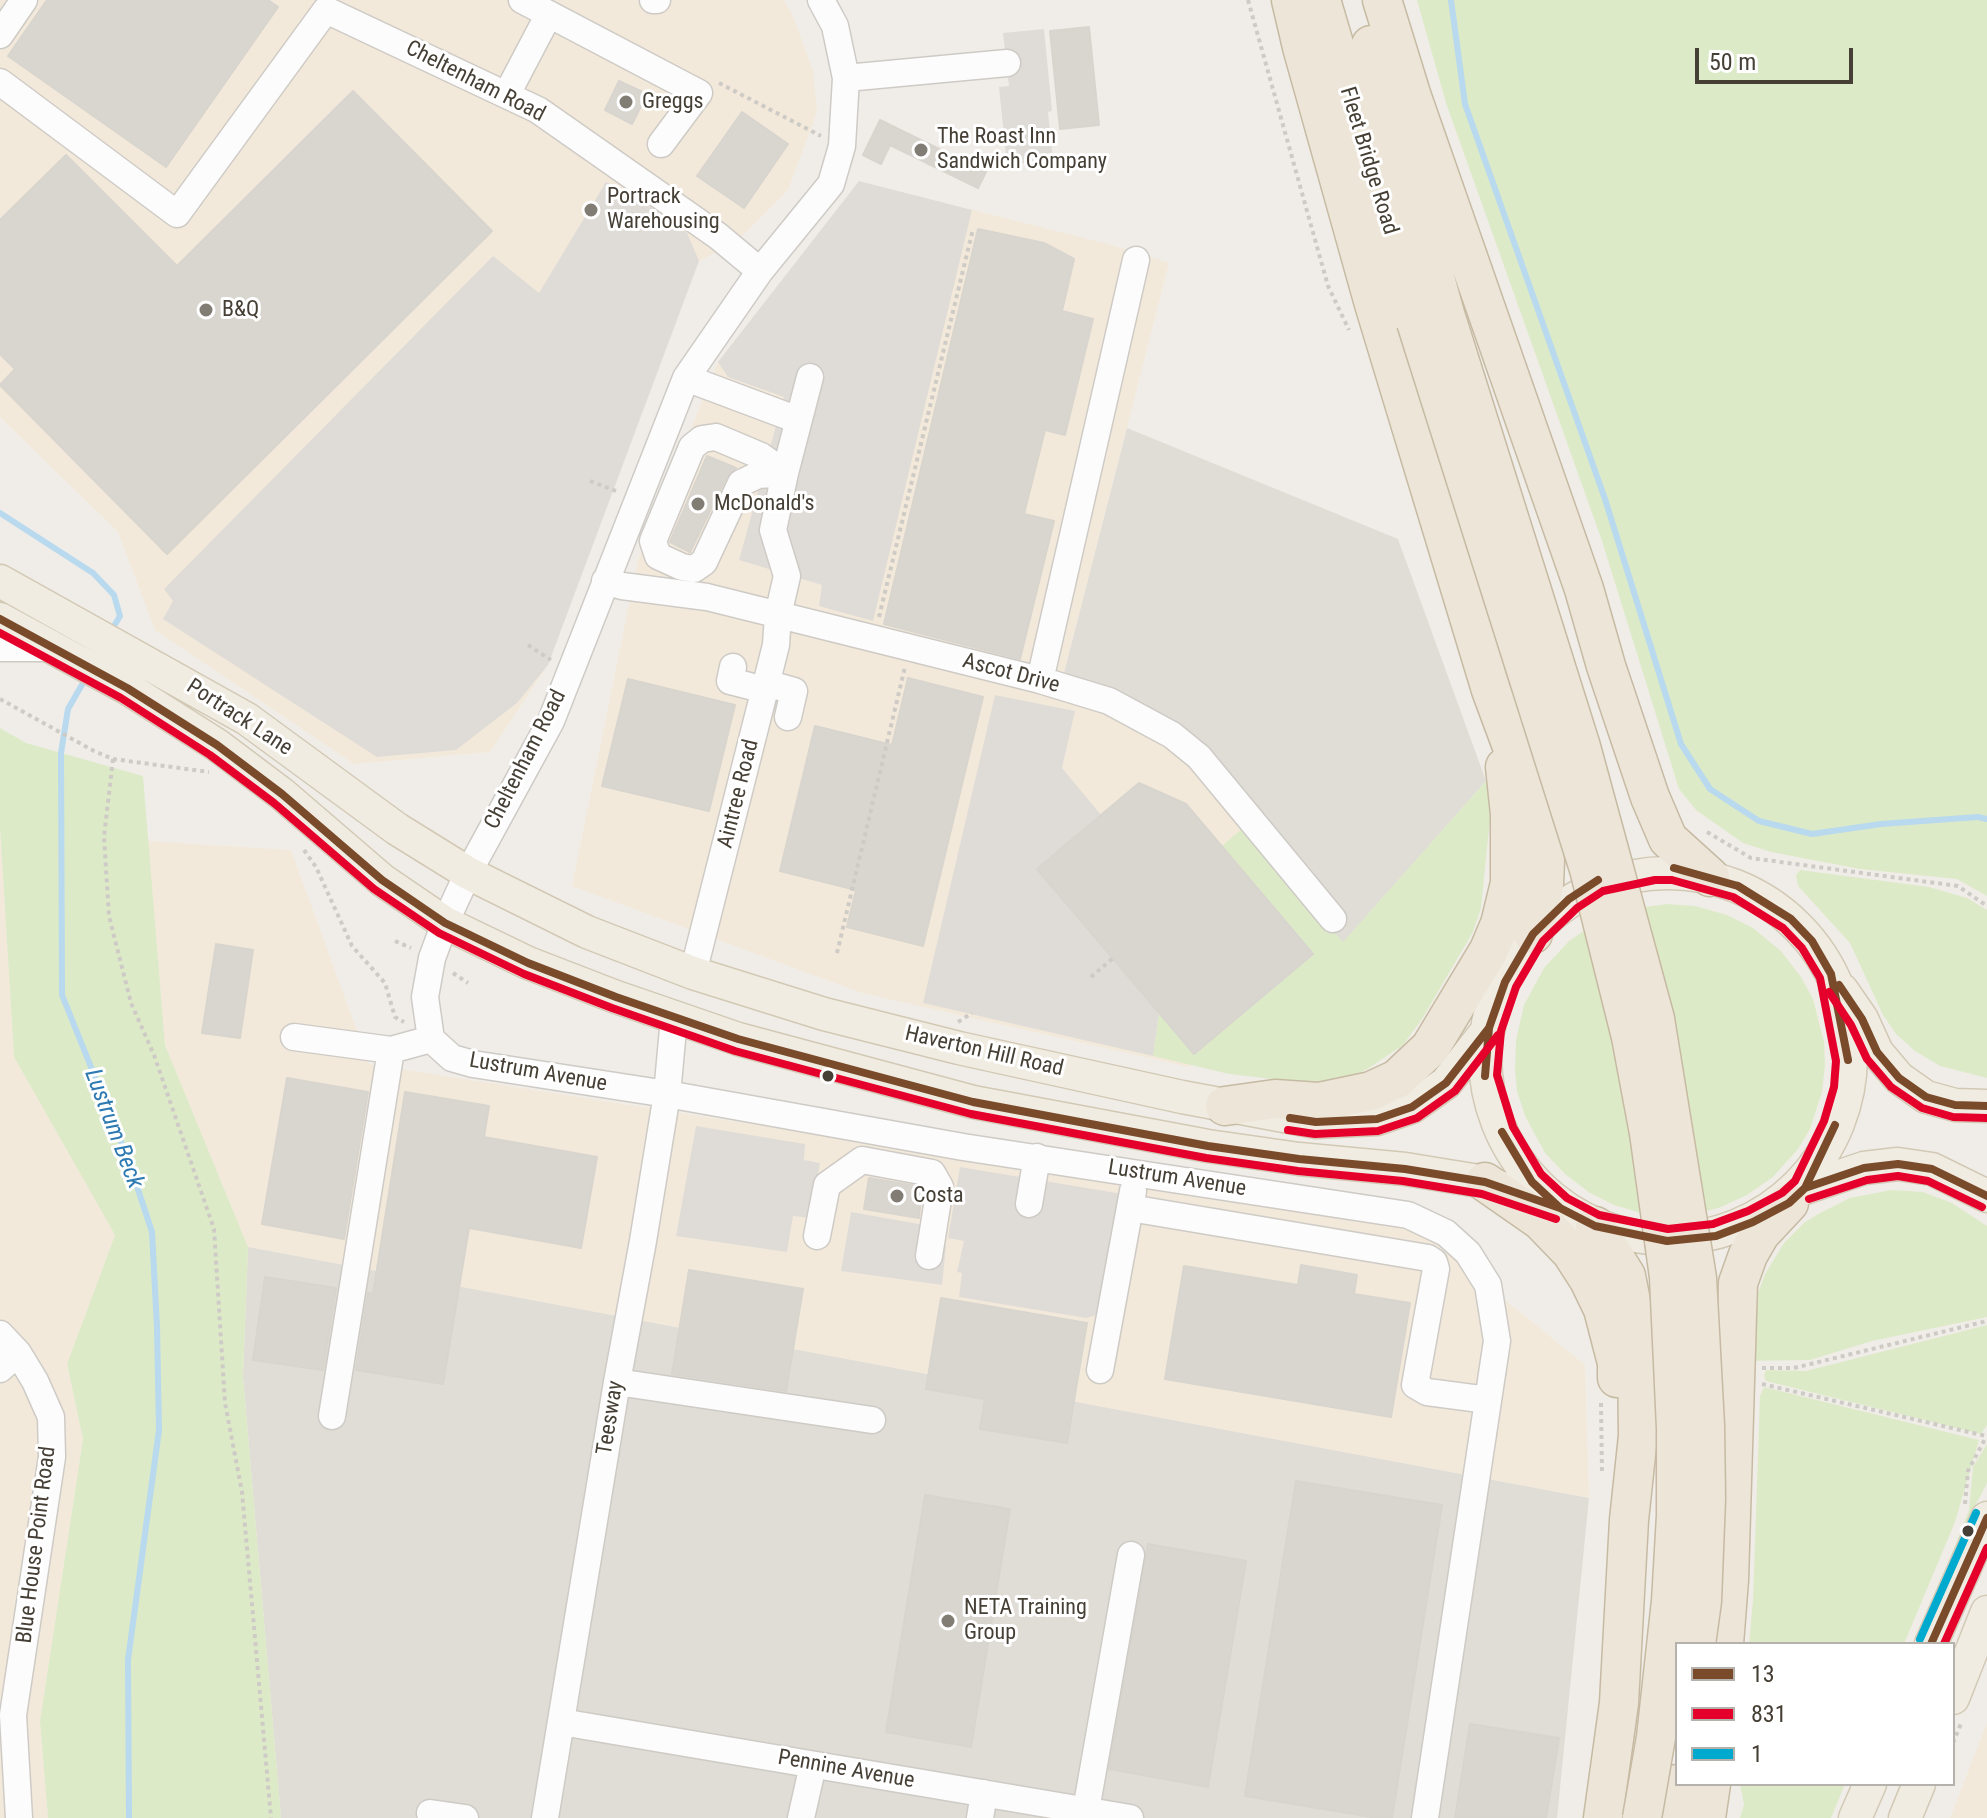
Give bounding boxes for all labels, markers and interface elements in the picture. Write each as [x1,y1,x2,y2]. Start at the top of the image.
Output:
scale bar [1699,32,1857,82]
street label: Cheltenham Road [401,36,549,128]
text: 50 m [1709,48,1756,76]
street label: Fleet Bridge Road [1333,84,1403,238]
place label: Greggs [642,89,704,115]
marker: Greggs [617,93,635,111]
place label: The Roast Inn Sandwich Company [937,124,1107,176]
marker: The Roast Inn Sandwich Company [912,141,930,159]
place label: Portrack Warehousing [607,184,720,236]
marker: Portrack Warehousing [582,201,600,219]
place label: B&Q [222,297,259,323]
marker: B&Q [197,301,215,319]
place label: McDonald's [714,491,815,517]
marker: McDonald's [689,495,707,513]
street label: Ascot Drive [960,648,1062,700]
street label: Portrack Lane [181,674,297,762]
street label: Cheltenham Road [480,686,572,834]
street label: Aintree Road [713,737,765,851]
street label: Haverton Hill Road [902,1021,1066,1083]
street label: Lustrum Avenue [467,1048,609,1098]
water label: Lustrum Beck [77,1065,149,1193]
unlabelled marker [820,1068,836,1084]
street label: Lustrum Avenue [1106,1155,1248,1203]
place label: Costa [913,1183,964,1209]
marker: Costa [888,1187,906,1205]
street label: Teesway [592,1379,630,1457]
street label: Blue House Point Road [12,1445,62,1645]
unlabelled marker [1960,1523,1976,1539]
place label: NETA Training Group [964,1595,1087,1646]
marker: NETA Training Group [939,1612,957,1630]
legend [1675,1642,1955,1786]
text: 13 [1751,1660,1775,1688]
text: 831 [1751,1700,1787,1728]
text: 1 [1751,1740,1763,1768]
street label: Pennine Avenue [776,1745,916,1795]

